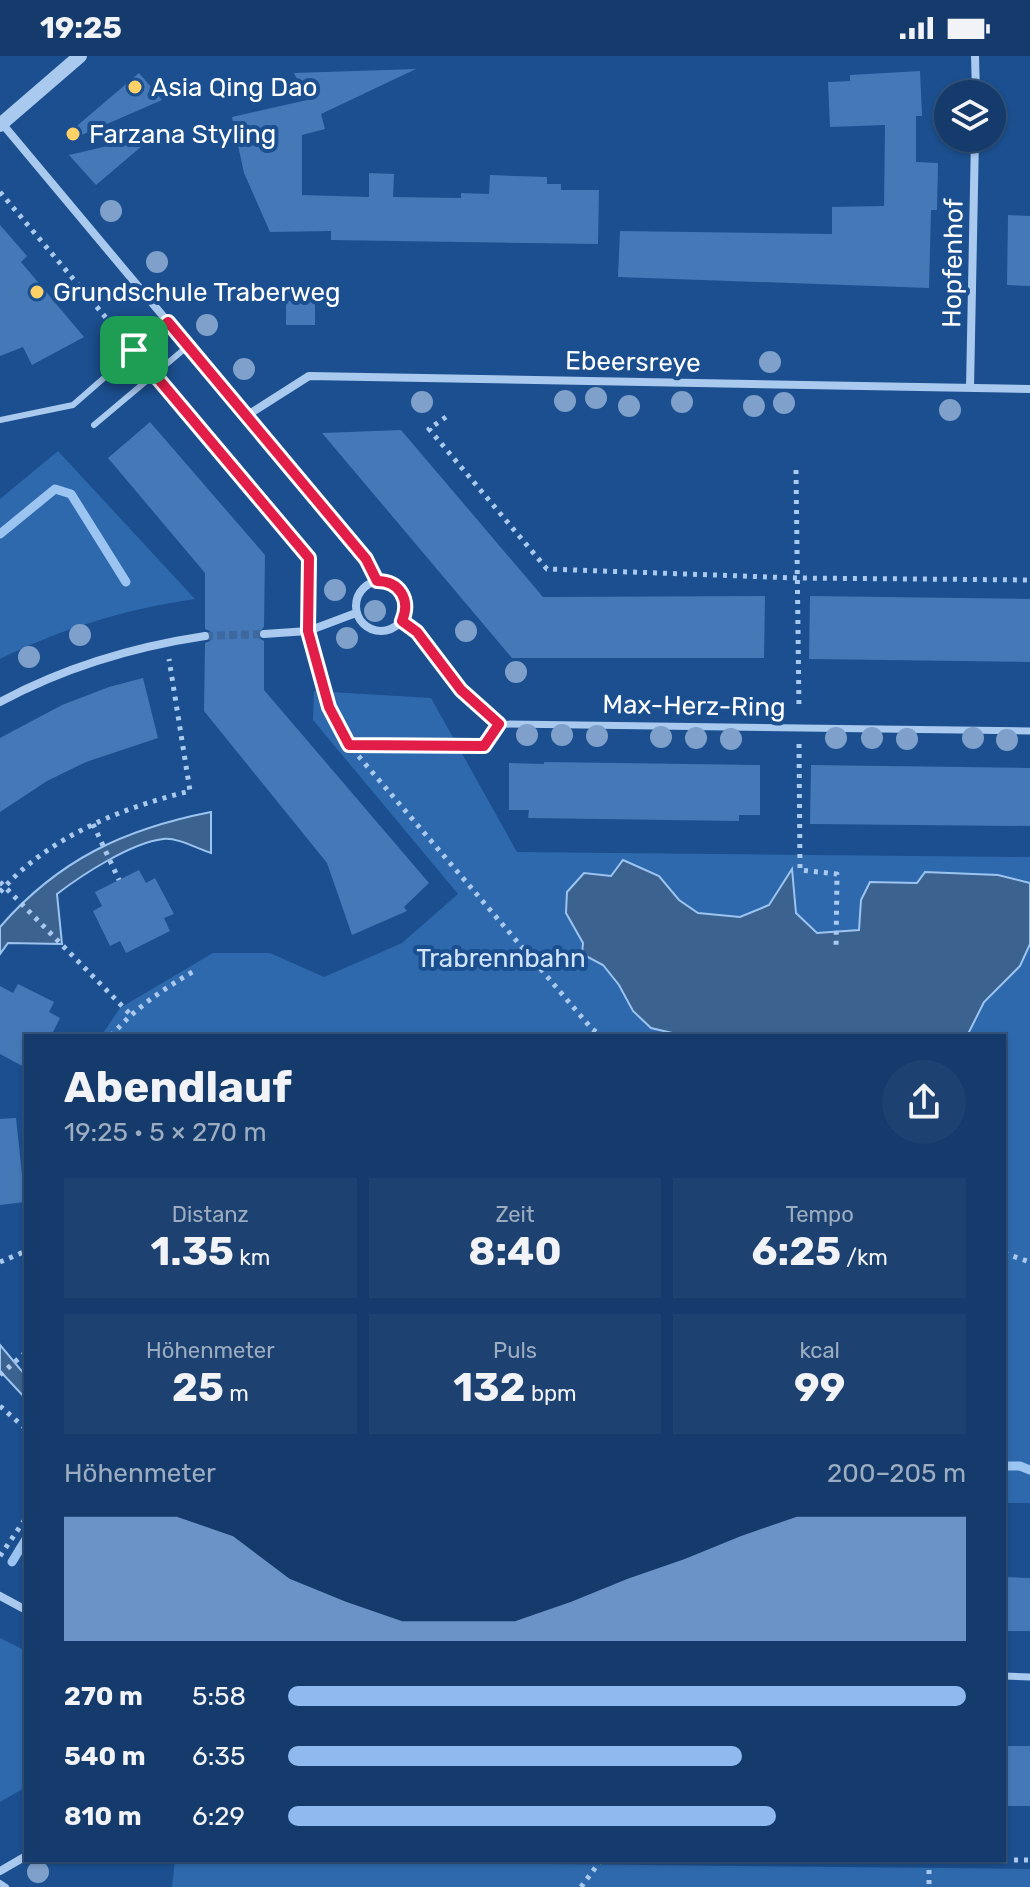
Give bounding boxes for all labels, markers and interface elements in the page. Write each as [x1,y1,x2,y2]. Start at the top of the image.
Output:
text: 19:25 [40,10,122,46]
place label: Asia Qing Dao [151,72,317,103]
marker: Asia Qing Dao [126,78,144,96]
map controls [934,80,1006,152]
button: layers [934,80,1006,152]
place label: Farzana Styling [89,119,276,150]
marker: Farzana Styling [64,125,82,143]
street label: Hopfenhof [936,198,970,328]
place label: Grundschule Traberweg [53,277,341,308]
marker: Grundschule Traberweg [28,283,46,301]
pin [100,316,168,384]
icon: arrive [112,328,156,372]
street label: Ebeersreye [565,345,701,379]
street label: Max-Herz-Ring [602,689,786,723]
park label: Trabrennbahn [416,943,586,974]
button: share [882,1060,966,1144]
text: Abendlauf [64,1061,292,1113]
text: 19:25 · 5 × 270 m [64,1117,267,1148]
text: Distanz [172,1201,249,1228]
text: Zeit [495,1201,535,1228]
text: Tempo [786,1201,854,1228]
text: 1.35 [150,1228,234,1275]
text: 8:40 [468,1228,562,1275]
text: 6:25 [751,1228,841,1275]
text: km [234,1244,270,1271]
text: /km [841,1244,888,1271]
text: Höhenmeter [146,1337,275,1364]
text: Puls [493,1337,537,1364]
text: kcal [799,1337,840,1364]
text: 25 [172,1364,224,1411]
text: 132 [453,1364,526,1411]
text: 99 [794,1364,845,1411]
text: m [224,1380,249,1407]
text: bpm [526,1380,577,1407]
text: Höhenmeter [64,1458,216,1489]
text: 200–205 m [827,1458,966,1489]
text: 270 m [64,1681,143,1712]
text: 5:58 [192,1681,246,1712]
text: 540 m [64,1741,146,1772]
text: 6:35 [192,1741,245,1772]
text: 810 m [64,1801,142,1832]
text: 6:29 [192,1801,245,1832]

